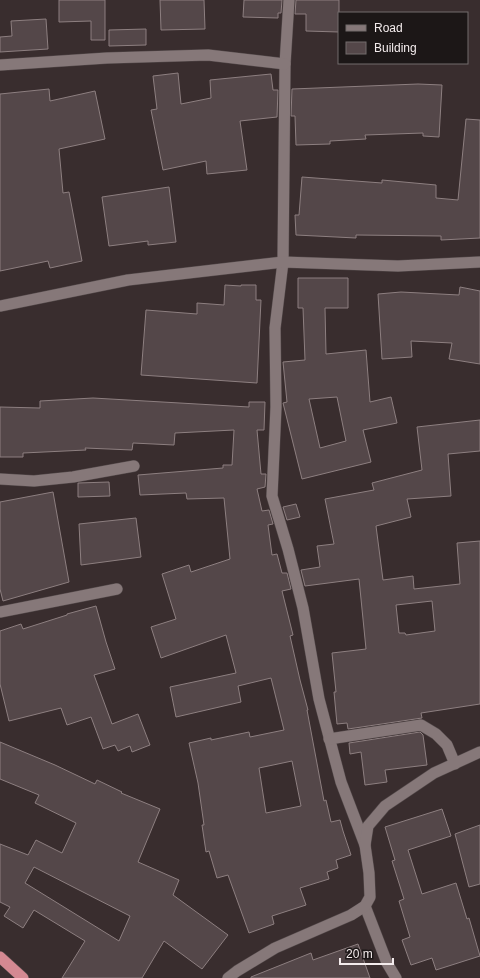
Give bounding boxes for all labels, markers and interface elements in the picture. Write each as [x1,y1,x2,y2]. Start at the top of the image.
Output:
legend [338,12,468,64]
text: Road [374,21,403,35]
text: Building [374,41,417,55]
scale bar [340,940,393,966]
text: 20 m [346,947,373,961]

